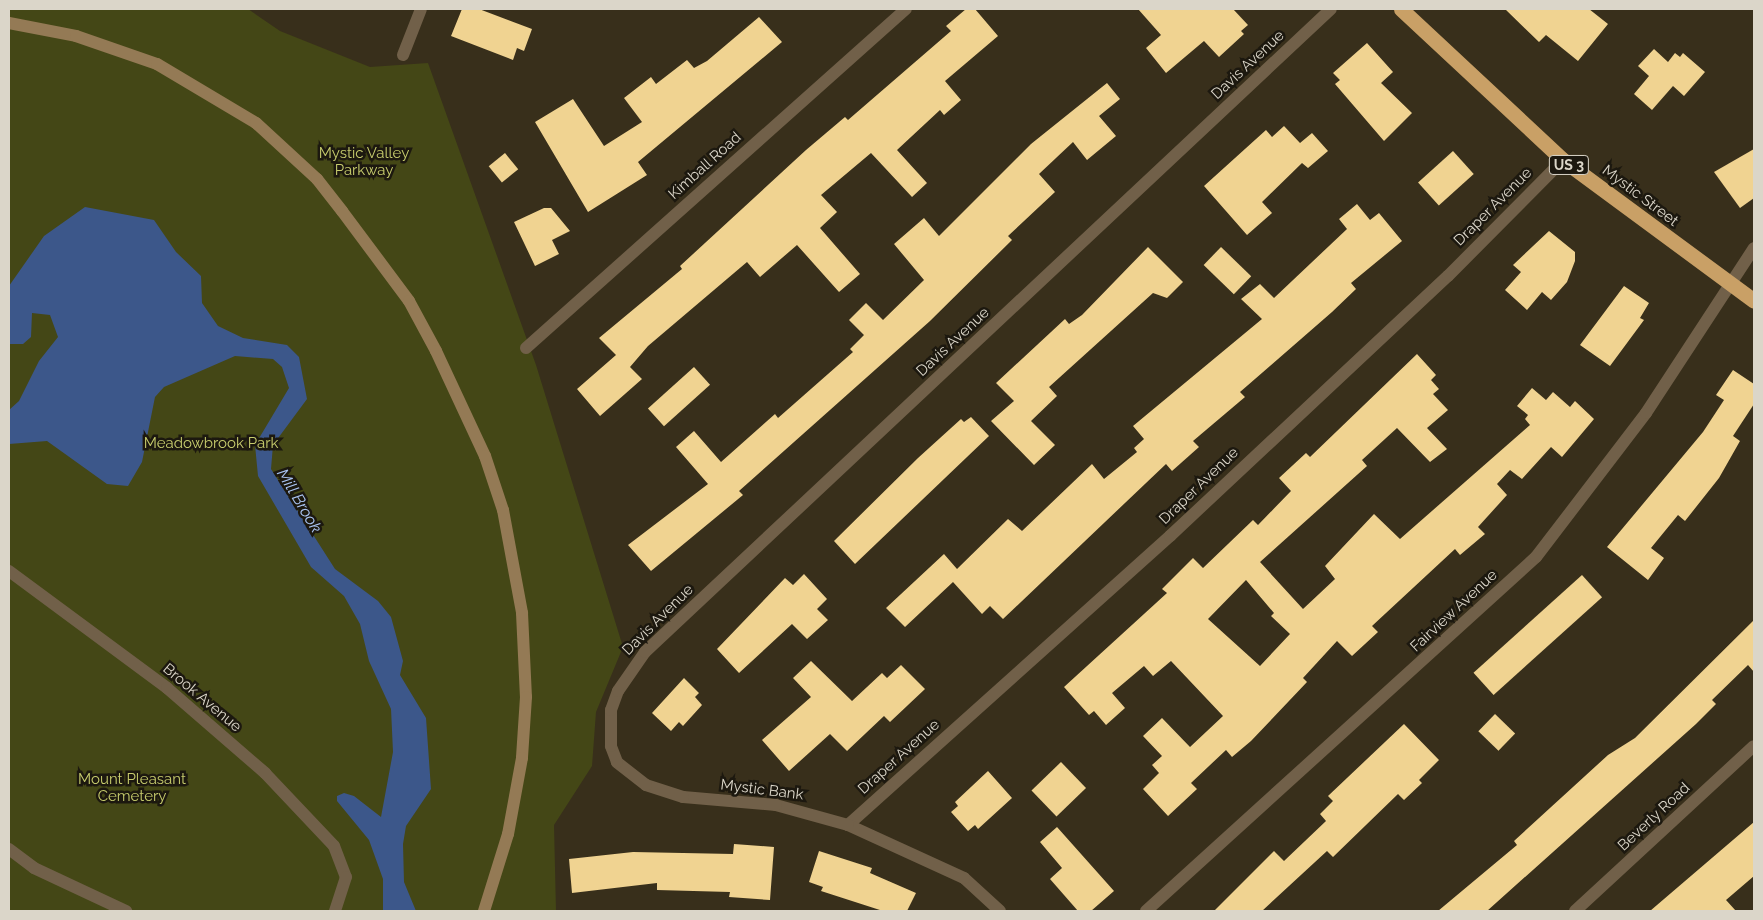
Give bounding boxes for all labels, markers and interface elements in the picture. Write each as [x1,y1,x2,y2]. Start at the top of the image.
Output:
street label: Davis Avenue [1208,27,1288,103]
street label: Kimball Road [665,129,745,203]
park label: Mystic Valley Parkway [318,144,410,179]
road number: US 3 [1548,154,1590,176]
street label: Mystic Street [1599,162,1681,230]
street label: Draper Avenue [1450,164,1536,250]
street label: Davis Avenue [913,304,993,380]
park label: Meadowbrook Park [144,435,278,453]
street label: Draper Avenue [1155,443,1243,529]
water label: Mill Brook [272,465,326,537]
street label: Fairview Avenue [1407,566,1501,656]
street label: Davis Avenue [619,581,697,659]
street label: Brook Avenue [159,660,245,736]
street label: Draper Avenue [854,716,944,798]
park label: Mount Pleasant Cemetery [78,770,186,805]
street label: Mystic Bank [719,776,805,804]
street label: Beverly Road [1614,779,1694,855]

